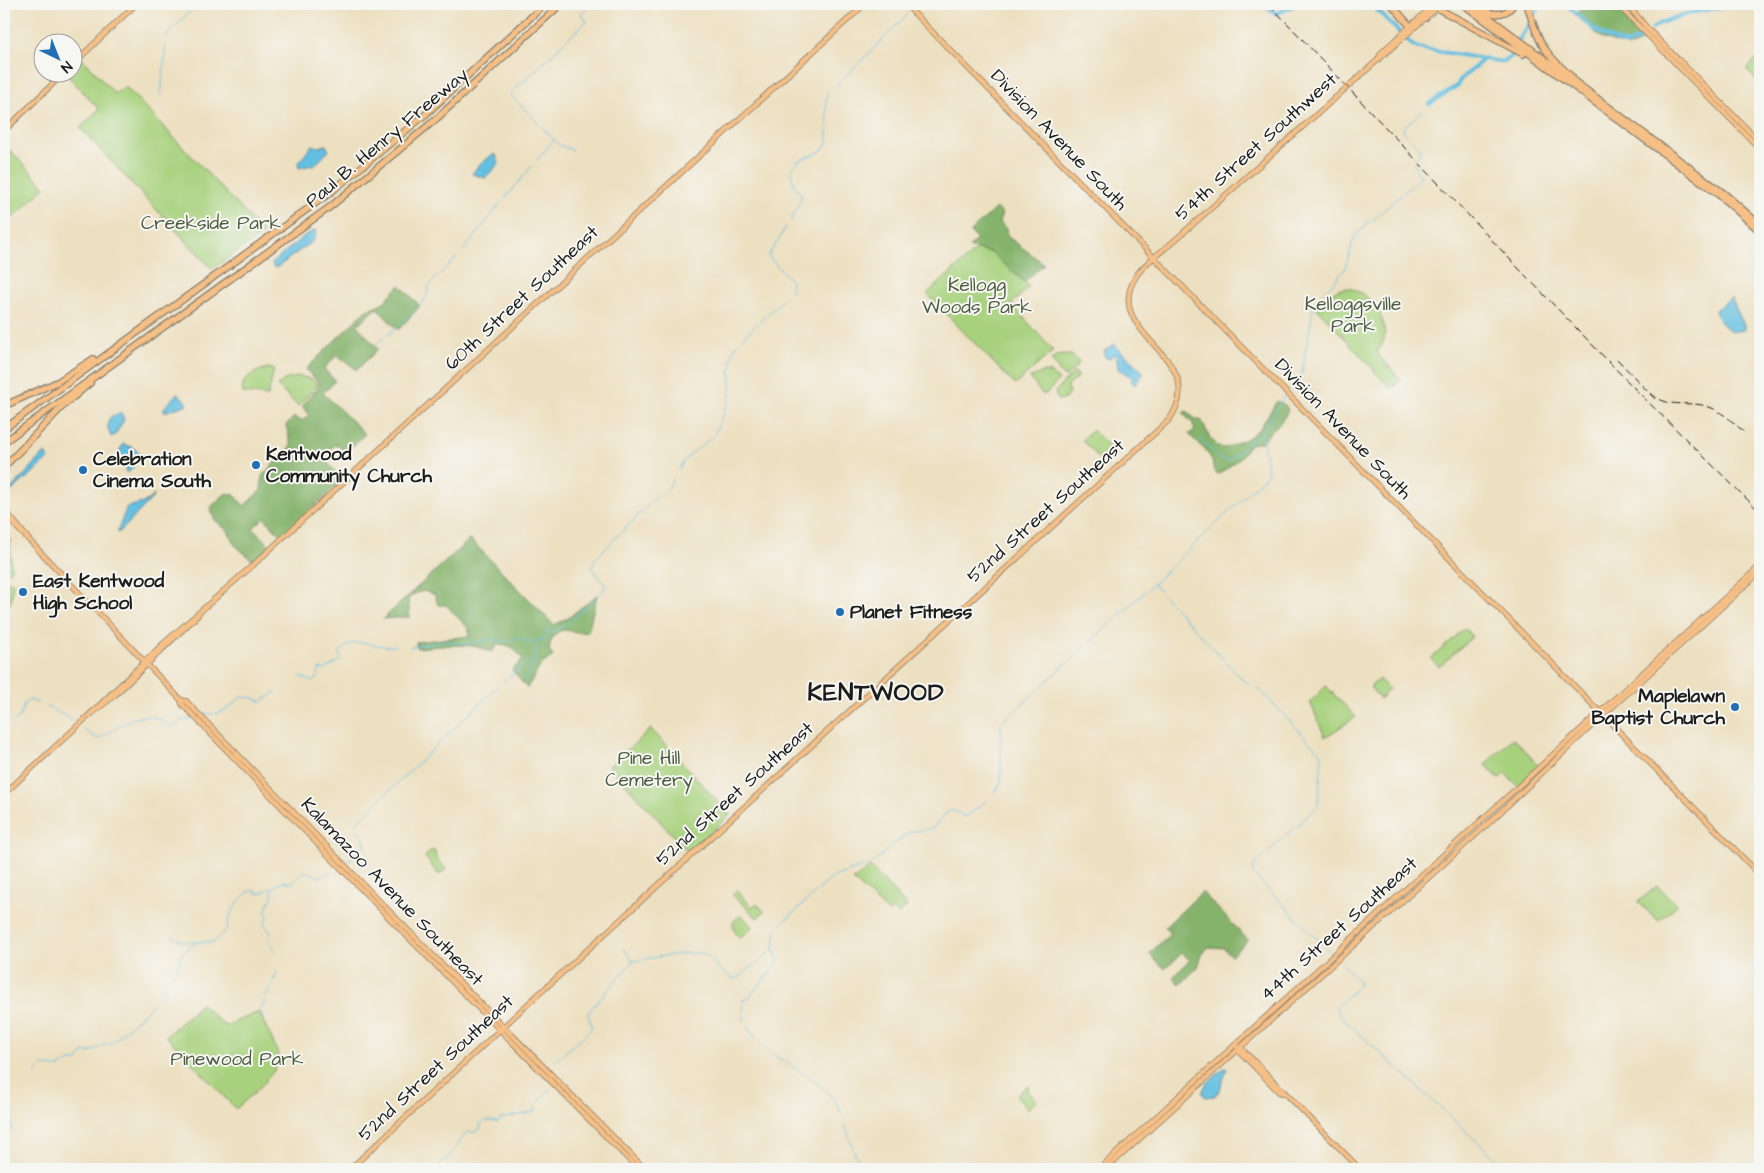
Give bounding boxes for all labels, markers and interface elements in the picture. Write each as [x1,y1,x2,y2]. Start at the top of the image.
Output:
north arrow [32,32,82,82]
text: N [56,56,76,77]
street label: Paul B. Henry Freeway [300,61,475,215]
street label: Division Avenue South [984,63,1134,217]
street label: 54th Street Southwest [1169,67,1343,227]
park label: Creekside Park [141,210,281,237]
street label: 60th Street Southeast [439,219,605,377]
park label: Kellogg Woods Park [922,272,1032,321]
park label: Kelloggsville Park [1305,291,1401,340]
street label: Division Avenue South [1268,352,1418,506]
street label: 52nd Street Southeast [961,432,1131,589]
place label: Kentwood Community Church [266,441,432,491]
place label: Celebration Cinema South [93,446,211,495]
marker: Kentwood Community Church [250,459,262,471]
marker: Celebration Cinema South [77,464,89,476]
place label: East Kentwood High School [33,568,164,618]
marker: East Kentwood High School [17,586,29,598]
place label: Planet Fitness [850,599,973,626]
marker: Planet Fitness [834,606,846,618]
district label: KENTWOOD [807,676,945,710]
place label: Maplelawn Baptist Church [1591,683,1726,732]
marker: Maplelawn Baptist Church [1729,701,1741,713]
street label: 52nd Street Southeast [650,715,820,872]
park label: Pine Hill Cemetery [605,745,693,795]
street label: Kalamazoo Avenue Southeast [294,792,490,993]
street label: 44th Street Southeast [1254,851,1424,1007]
street label: 52nd Street Southeast [352,988,520,1148]
park label: Pinewood Park [171,1046,304,1073]

